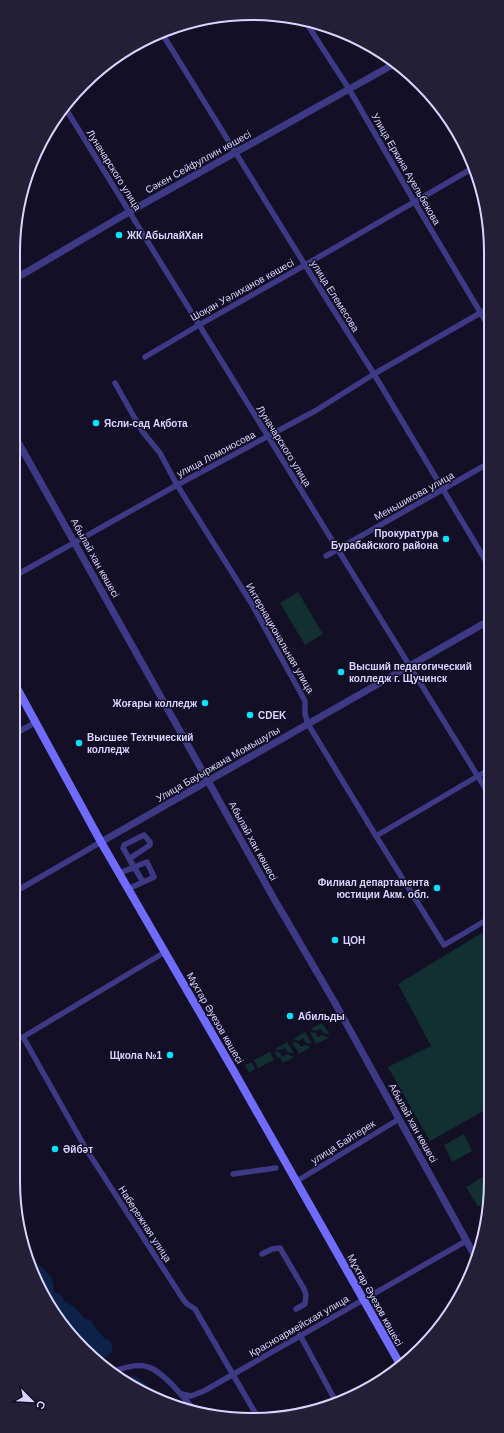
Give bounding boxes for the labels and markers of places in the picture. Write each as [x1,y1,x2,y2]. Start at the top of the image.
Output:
marker: ЖК АбылайХан [114,230,124,240]
place label: ЖК АбылайХан [126,230,203,241]
marker: Ясли-сад Ақбота [91,418,101,428]
place label: Ясли-сад Ақбота [104,418,188,429]
place label: Прокуратура Бурабайского района [331,528,438,551]
marker: Прокуратура Бурабайского района [441,534,451,544]
place label: Высший педагогический колледж г. Щучинск [349,661,472,684]
marker: Высший педагогический колледж г. Щучинск [336,667,346,677]
place label: Жоғары колледж [112,698,198,709]
marker: Жоғары колледж [200,698,210,708]
marker: CDEK [245,710,255,720]
place label: CDEK [258,710,287,721]
place label: Высшее Технчиеский колледж [87,732,193,755]
marker: Высшее Технчиеский колледж [74,738,84,748]
place label: Филиал департамента юстиции Акм. обл. [318,877,429,900]
marker: Филиал департамента юстиции Акм. обл. [432,883,442,893]
marker: ЦОН [330,935,340,945]
place label: ЦОН [343,935,365,946]
marker: Абильды [285,1011,295,1021]
place label: Абильды [298,1011,345,1022]
place label: Щкола №1 [110,1050,162,1061]
marker: Щкола №1 [165,1050,175,1060]
marker: Әйбәт [50,1144,60,1154]
place label: Әйбәт [63,1144,93,1155]

